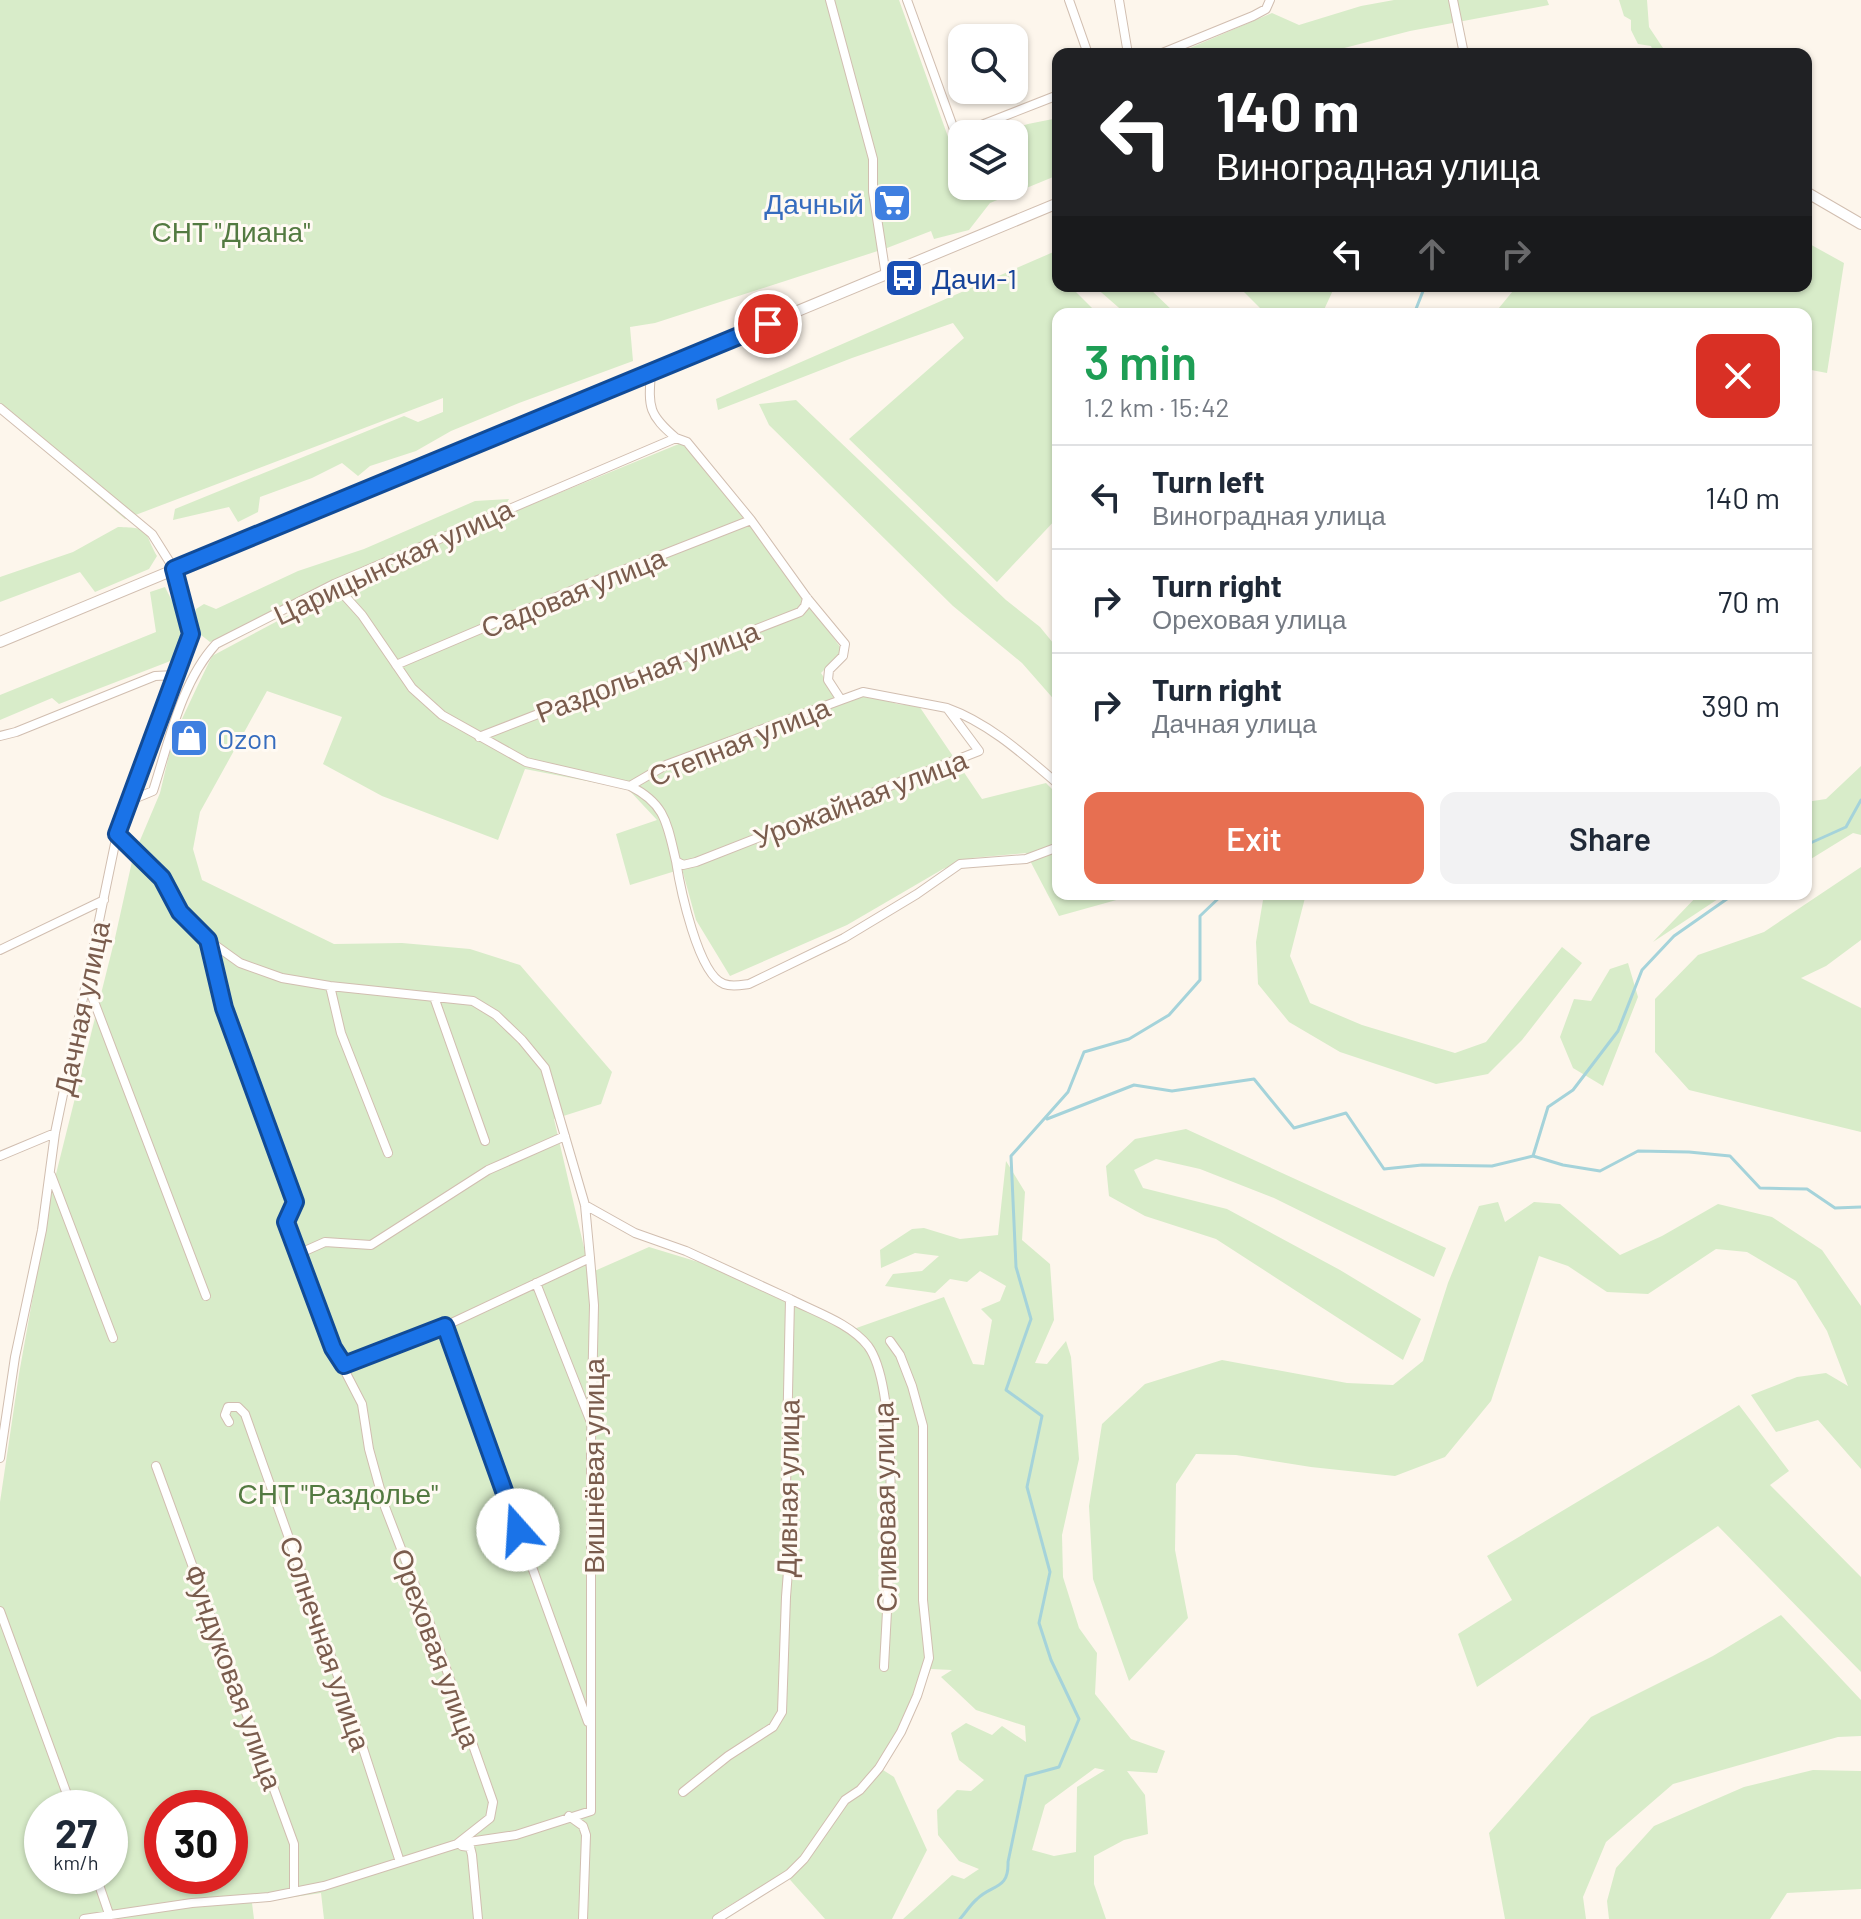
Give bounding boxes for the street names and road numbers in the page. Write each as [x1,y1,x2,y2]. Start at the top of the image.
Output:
street label: Царицынская улица [268,490,518,631]
street label: Садовая улица [476,539,671,644]
street label: Раздольная улица [531,613,764,729]
street label: Степная улица [644,689,835,793]
street label: Урожайная улица [748,741,972,854]
street label: Дачная улица [46,917,116,1098]
street label: Вишнёвая улица [576,1358,610,1574]
street label: Дивная улица [768,1398,806,1577]
street label: Сливовая улица [865,1401,903,1612]
street label: Солнечная улица [273,1531,379,1755]
street label: Ореховая улица [385,1544,489,1753]
street label: Фундуковая улица [177,1560,291,1795]

